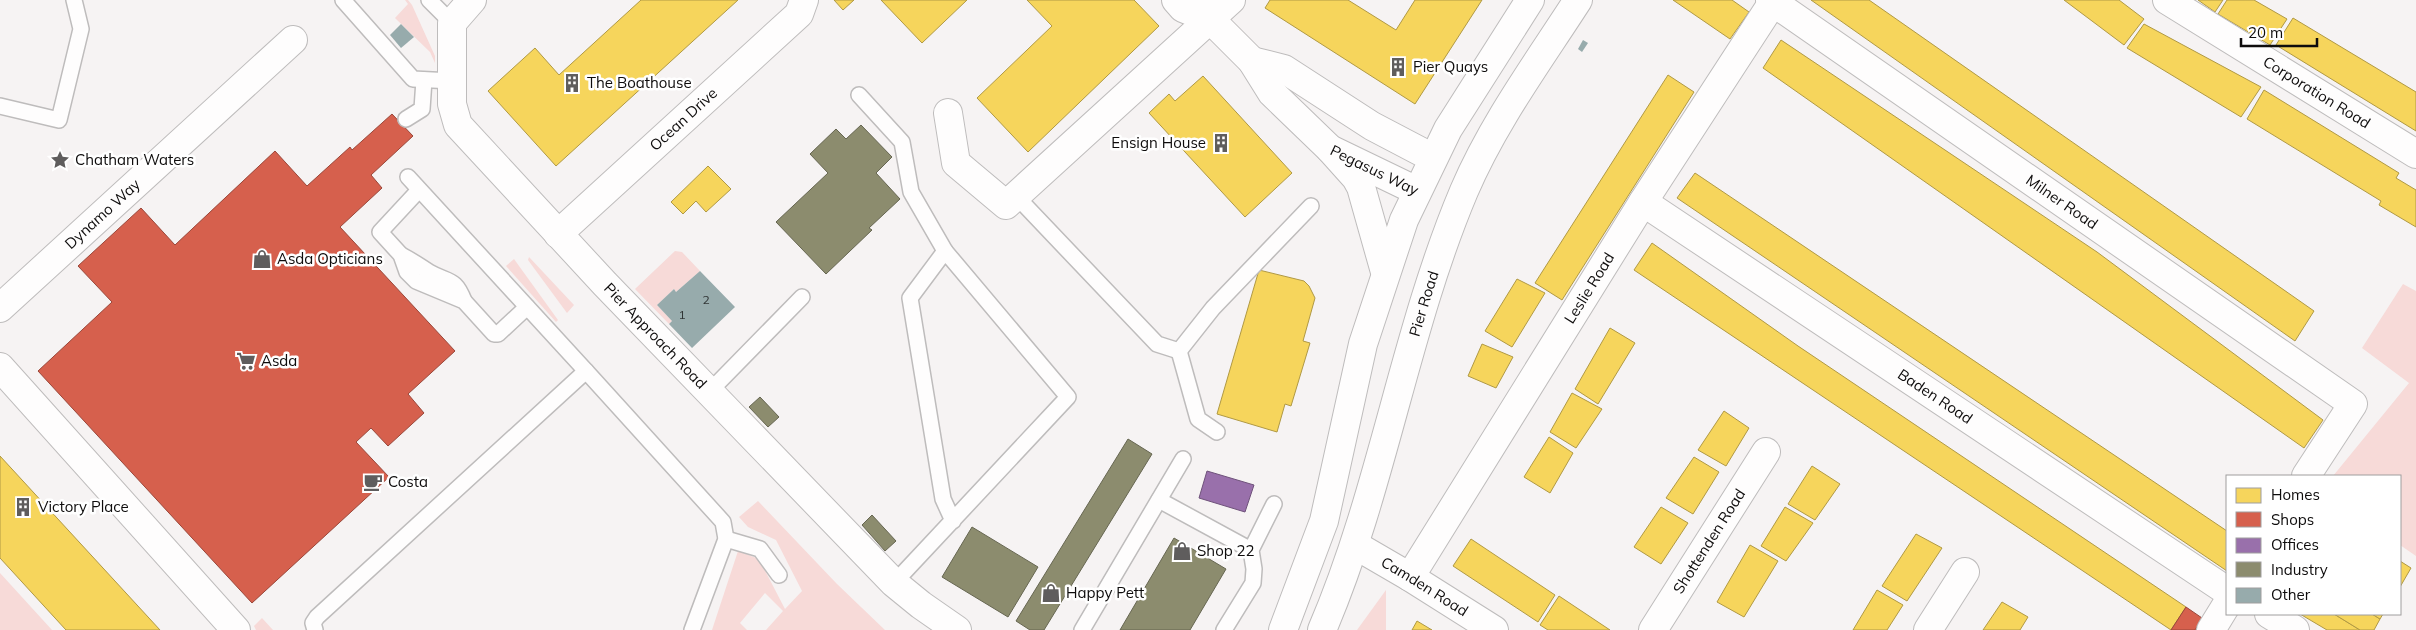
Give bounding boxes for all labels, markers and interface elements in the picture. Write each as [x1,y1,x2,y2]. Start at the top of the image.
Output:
scale bar [2241,15,2317,47]
text: 20 m [2248,23,2283,42]
street label: Corporation Road [2260,52,2374,133]
building icon: Pier Quays [1387,56,1409,78]
place label: Pier Quays [1413,57,1488,76]
building icon: The Boathouse [561,72,583,94]
place label: The Boathouse [587,73,692,92]
street label: Ocean Drive [645,83,721,155]
building icon: Ensign House [1210,132,1232,154]
place label: Ensign House [1111,133,1206,152]
street label: Pegasus Way [1327,141,1422,199]
place icon: Chatham Waters [49,149,71,171]
place label: Chatham Waters [75,150,194,169]
street label: Milner Road [2022,170,2102,233]
street label: Dynamo Way [61,175,144,253]
shop icon: Asda Opticians [251,248,273,270]
place label: Asda Opticians [277,249,383,268]
street label: Leslie Road [1560,249,1618,327]
street label: Pier Road [1405,268,1443,339]
street label: Pier Approach Road [600,279,711,392]
house number: 2 [702,292,710,307]
house number: 1 [678,307,686,322]
supermarket icon: Asda [235,350,257,372]
place label: Asda [261,351,297,370]
street label: Baden Road [1894,364,1976,428]
cafe icon: Costa [362,471,384,493]
place label: Costa [388,472,428,491]
legend [2226,475,2401,615]
street label: Shottenden Road [1669,485,1749,597]
text: Homes [2271,485,2320,504]
building icon: Victory Place [12,496,34,518]
place label: Victory Place [38,497,129,516]
text: Shops [2271,510,2314,529]
text: Offices [2271,535,2319,554]
shop icon: Shop 22 [1171,540,1193,562]
place label: Shop 22 [1197,541,1255,560]
street label: Camden Road [1378,552,1472,620]
text: Industry [2271,560,2328,579]
shop icon: Happy Pett [1040,582,1062,604]
place label: Happy Pett [1066,583,1144,602]
text: Other [2271,585,2311,604]

